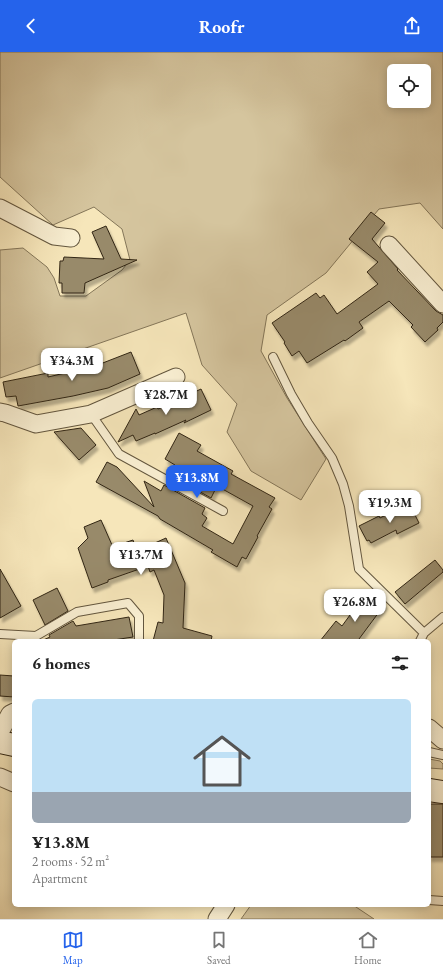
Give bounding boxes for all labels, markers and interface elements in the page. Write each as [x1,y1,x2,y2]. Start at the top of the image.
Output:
icon: back [20,15,42,37]
text: Roofr [199,15,244,38]
icon: share [401,15,423,37]
map controls [387,64,431,108]
button: locate [387,64,431,108]
pin: ¥34.3M [39,348,105,382]
text: ¥34.3M [50,352,94,369]
pin: ¥28.7M [133,382,199,416]
text: ¥28.7M [144,386,188,403]
pin: ¥13.8M [164,465,230,499]
text: ¥13.8M [175,469,219,486]
pin: ¥19.3M [357,490,423,524]
text: ¥19.3M [368,494,412,511]
pin: ¥13.7M [108,542,174,576]
text: ¥13.7M [119,546,163,563]
pin: ¥26.8M [322,589,388,623]
text: ¥26.8M [333,593,377,610]
text: 6 homes [32,652,90,674]
icon: filters [389,652,411,674]
icon: home [186,725,258,797]
text: ¥13.8M [32,831,90,853]
text: 2 rooms · 52 m² [32,853,109,870]
text: Apartment [32,870,87,887]
tab: Map [62,929,84,967]
tab: Saved [207,929,231,967]
tab: Home [354,929,381,967]

